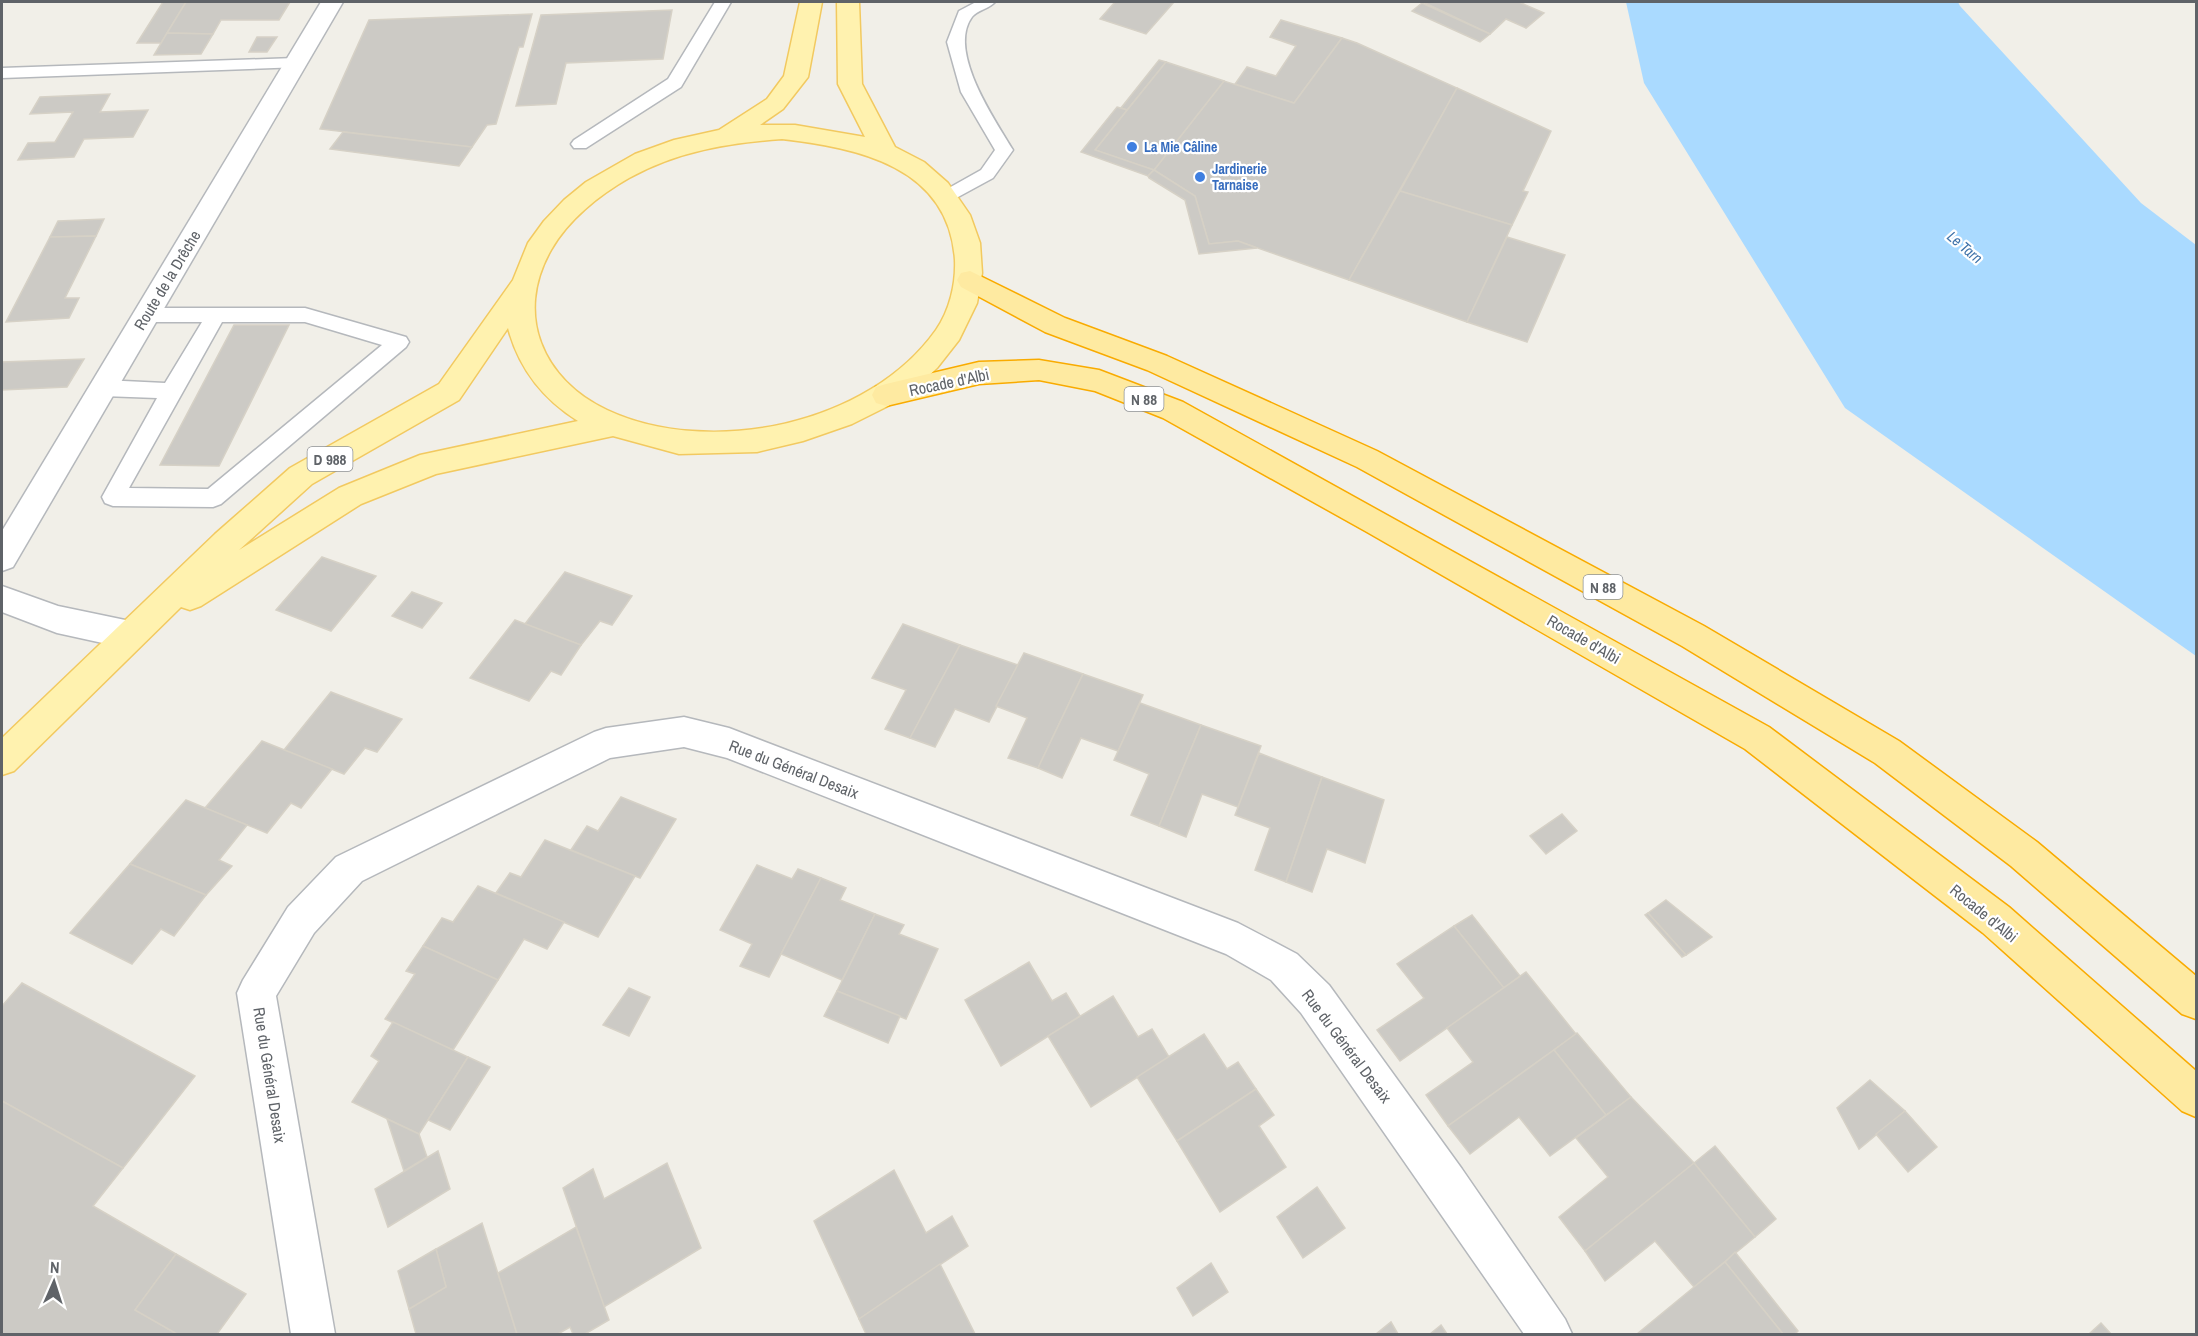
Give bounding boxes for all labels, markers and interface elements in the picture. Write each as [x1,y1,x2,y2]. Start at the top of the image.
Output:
place label: La Mie Câline [1144,138,1217,156]
marker: La Mie Câline [1125,140,1139,154]
place label: Jardinerie Tarnaise [1212,160,1267,194]
marker: Jardinerie Tarnaise [1193,170,1207,184]
street label: Route de la Drêche [128,226,206,334]
water label: Le Tarn [1943,226,1987,268]
street label: Rocade d'Albi [907,363,991,401]
road number: N 88 [1124,387,1164,411]
road number: D 988 [308,447,352,471]
road number: N 88 [1584,575,1622,599]
street label: Rocade d'Albi [1543,609,1625,669]
street label: Rue du Général Desaix [726,734,862,804]
street label: Rocade d'Albi [1945,879,2023,947]
street label: Rue du Général Desaix [1297,985,1397,1108]
street label: Rue du Général Desaix [248,1006,292,1145]
north arrow [24,1252,84,1312]
text: N [49,1256,60,1278]

